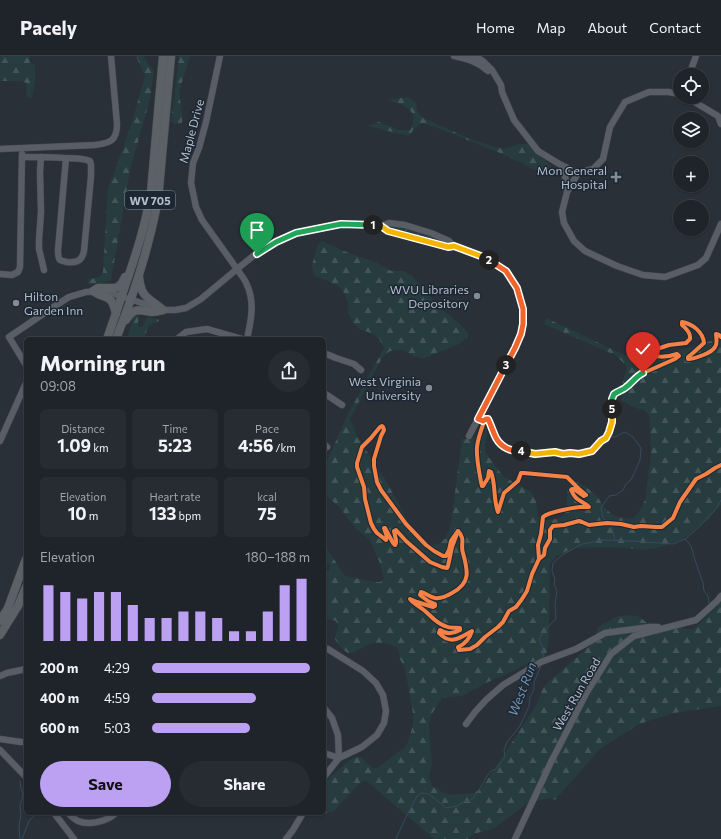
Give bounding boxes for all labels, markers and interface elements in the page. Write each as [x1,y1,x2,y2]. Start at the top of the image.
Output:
text: Pacely [20,16,77,39]
text: Home [476,19,515,36]
text: Map [537,19,565,36]
text: About [587,19,627,36]
text: Contact [649,19,701,36]
map controls [673,68,709,236]
button: locate [673,68,709,104]
street label: Maple Drive [176,98,206,164]
button: layers [673,112,709,148]
button: + [673,156,709,192]
place label: Mon General Hospital [537,163,607,191]
marker: Mon General Hospital [610,171,622,183]
road number: WV 705 [125,191,175,209]
button: − [673,200,709,236]
pin [240,213,274,254]
pin: 1 [363,215,383,235]
text: 1 [371,218,375,231]
icon: arrive [246,219,268,241]
pin: 2 [479,250,499,270]
text: 2 [486,253,492,266]
place label: WVU Libraries Depository [390,282,469,310]
place label: Hilton Garden Inn [24,289,83,317]
marker: WVU Libraries Depository [472,291,482,301]
marker: Hilton Garden Inn [11,298,21,308]
pin [626,332,660,373]
icon: check [632,338,654,360]
text: Morning run [40,349,166,376]
button: share [268,350,310,392]
pin: 3 [496,355,516,375]
text: 3 [503,358,509,371]
place label: West Virginia University [349,374,421,402]
text: 09:08 [40,378,76,394]
marker: West Virginia University [424,383,434,393]
pin: 5 [602,399,622,419]
text: 5 [609,402,615,415]
text: Distance [61,422,105,435]
text: Time [162,422,188,435]
text: Pace [255,422,279,435]
text: 1.09 [57,435,91,456]
text: 5:23 [158,435,192,456]
text: 4:56 [238,435,273,456]
text: km [91,441,109,454]
text: /km [273,441,296,454]
pin: 4 [511,441,531,461]
text: 4 [518,444,524,457]
text: Elevation [60,490,106,503]
text: Heart rate [149,490,201,503]
text: kcal [257,490,277,503]
text: 10 [68,503,87,524]
text: 133 [149,503,176,524]
text: 75 [257,503,277,524]
text: m [87,509,98,522]
text: bpm [176,509,201,522]
text: Elevation [40,549,95,565]
text: 180–188 m [245,549,310,565]
street label: West Run Road [549,655,603,733]
text: 200 m [40,660,78,676]
text: 4:29 [104,660,130,676]
water label: West Run [504,660,540,718]
text: 400 m [40,690,79,706]
text: 4:59 [104,690,130,706]
text: 600 m [40,720,79,736]
text: 5:03 [104,720,130,736]
button: Save [40,761,171,807]
button: Share [179,761,310,807]

